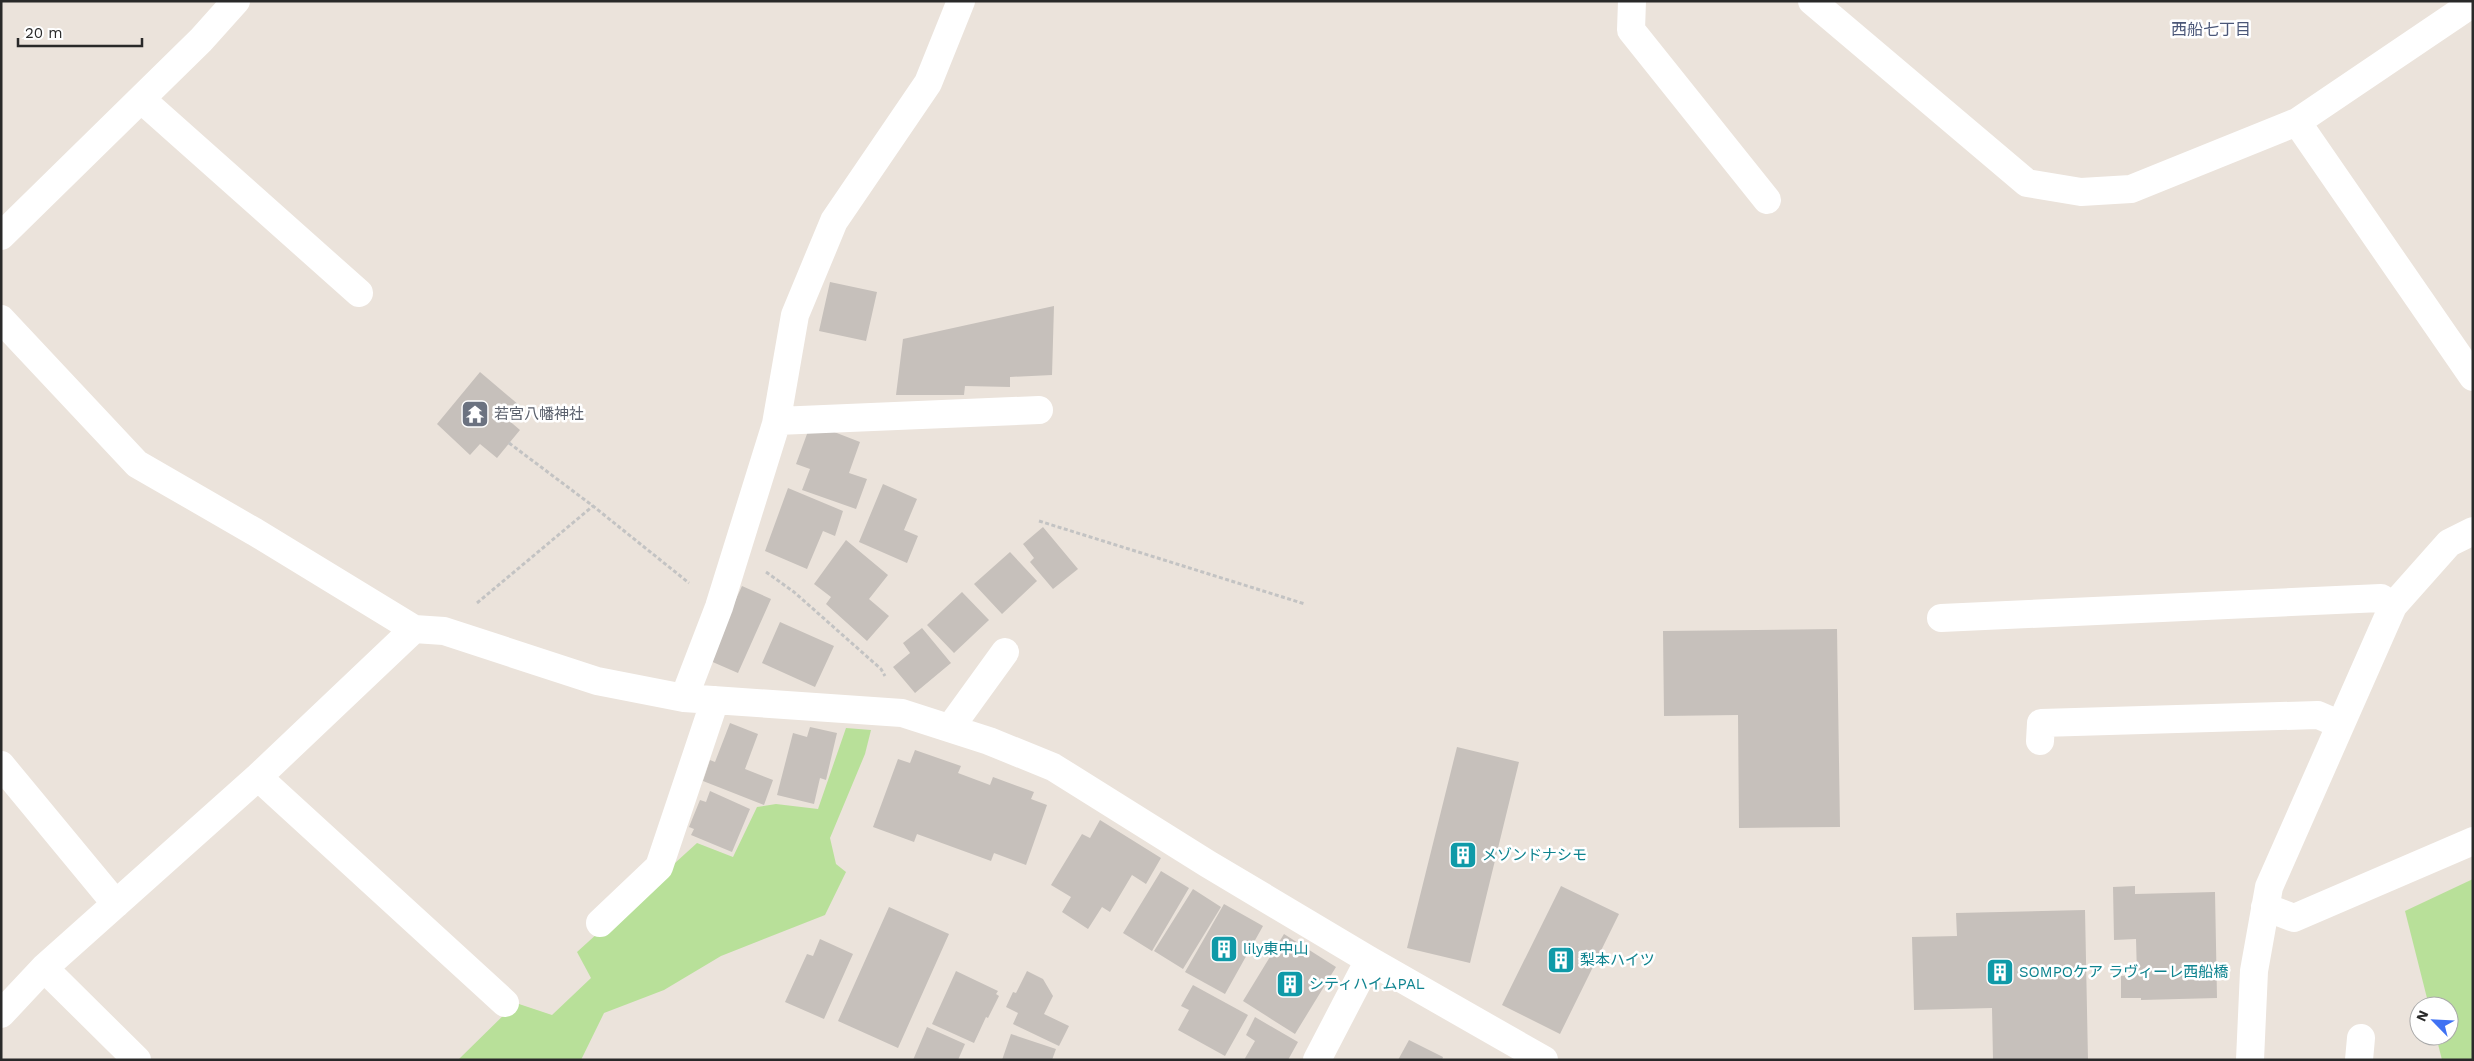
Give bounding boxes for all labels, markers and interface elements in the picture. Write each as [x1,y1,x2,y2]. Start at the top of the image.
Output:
scale bar [18,15,141,47]
district label: 西船七丁目 [2171,20,2251,39]
text: 20 m [25,24,63,42]
temple icon: 若宮八幡神社 [460,399,490,429]
place label: 若宮八幡神社 [494,405,584,423]
building icon: メゾンドナシモ [1448,840,1478,870]
place label: メゾンドナシモ [1482,846,1587,864]
building icon: lily東中山 [1209,934,1239,964]
place label: lily東中山 [1243,940,1309,958]
building icon: 梨本ハイツ [1546,945,1576,975]
place label: 梨本ハイツ [1580,951,1655,969]
building icon: SOMPOケア ラヴィーレ西船橋 [1985,957,2015,987]
place label: SOMPOケア ラヴィーレ西船橋 [2019,963,2228,981]
building icon: シティハイムPAL [1275,969,1305,999]
place label: シティハイムPAL [1309,975,1425,993]
north arrow [2409,996,2459,1046]
text: N [2413,1008,2432,1024]

